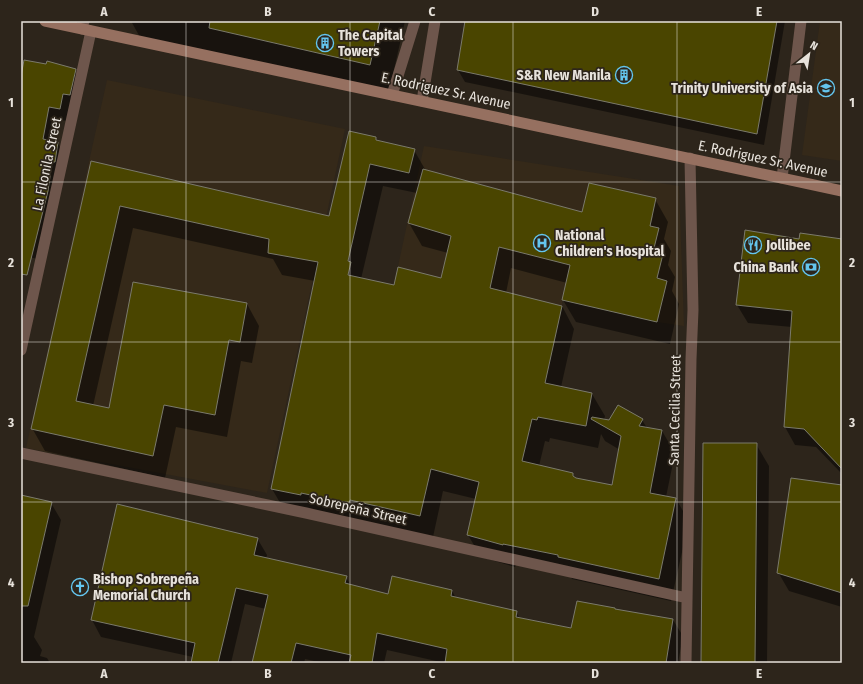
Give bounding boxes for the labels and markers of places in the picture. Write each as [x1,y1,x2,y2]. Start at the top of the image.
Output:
place label: The Capital Towers [338,27,403,60]
building icon: The Capital Towers [315,33,335,53]
building icon: S&R New Manila [614,65,634,85]
place label: S&R New Manila [517,67,611,84]
school or university icon: Trinity University of Asia [816,78,836,98]
place label: Trinity University of Asia [671,80,813,97]
place label: National Children's Hospital [555,227,664,260]
hospital icon: National Children's Hospital [532,233,552,253]
restaurant icon: Jollibee [743,235,763,255]
place label: Jollibee [765,237,811,254]
bank icon: China Bank [801,257,821,277]
place label: China Bank [733,259,799,276]
place label: Bishop Sobrepeña Memorial Church [93,571,199,604]
church icon: Bishop Sobrepeña Memorial Church [70,577,90,597]

